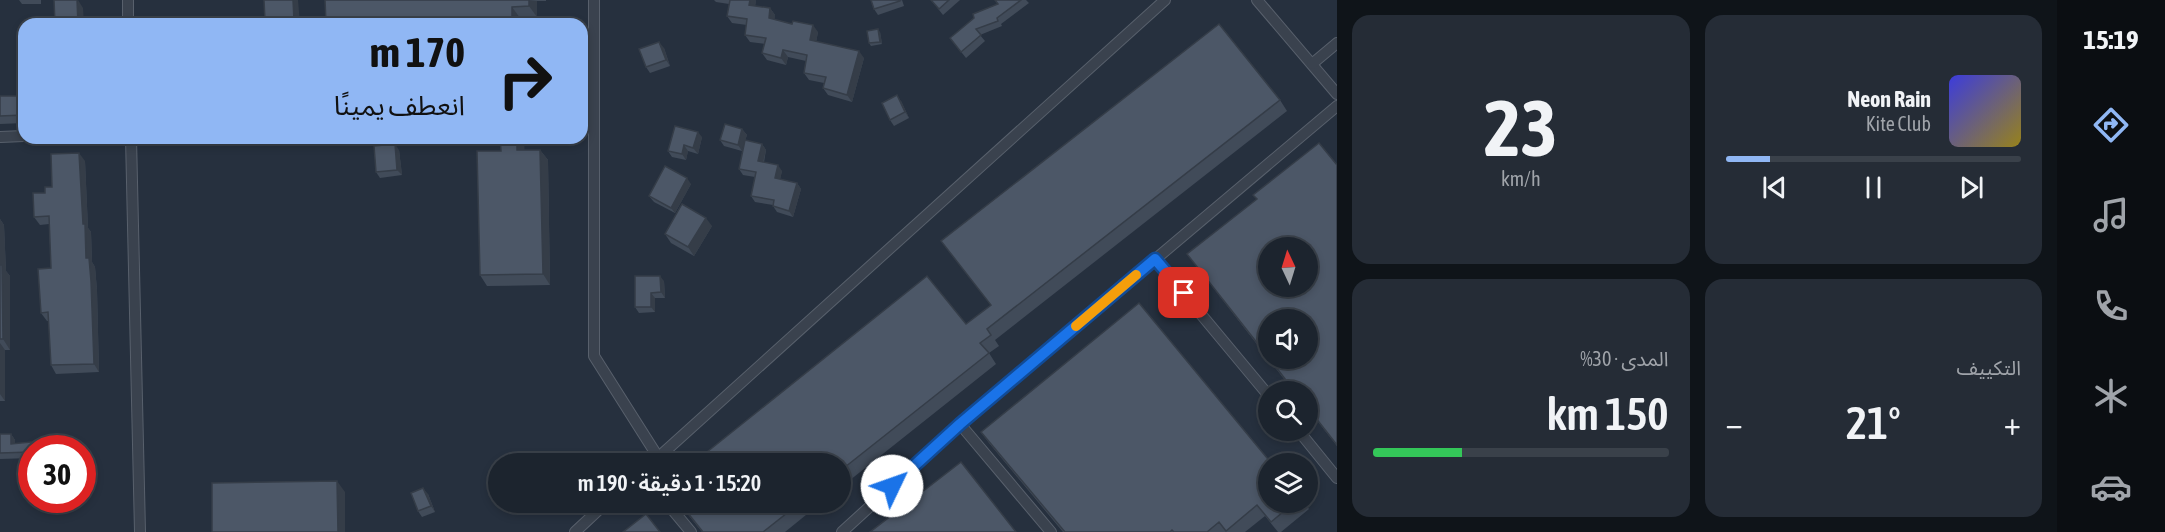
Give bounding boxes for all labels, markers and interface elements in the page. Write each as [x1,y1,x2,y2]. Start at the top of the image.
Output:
text: 15:19 [2083,24,2139,55]
text: 170 m [370,28,465,76]
icon: right [486,42,564,120]
text: 23 [1484,83,1557,173]
text: Neon Rain [1847,86,1931,112]
text: انعطف يمينًا [334,90,465,121]
icon: directions [2090,104,2132,146]
text: Kite Club [1866,112,1931,135]
text: km/h [1501,167,1541,190]
icon: previous [1758,171,1791,204]
icon: pause [1857,171,1890,204]
icon: next [1955,171,1988,204]
icon: music [2090,194,2132,236]
north arrow [1258,237,1318,297]
map controls [1258,237,1318,513]
pin [1158,267,1209,318]
icon: arrive [1167,276,1200,309]
icon: phone [2090,285,2132,327]
button: sound [1258,309,1318,369]
text: المدى · 30% [1580,347,1669,370]
text: التكييف [1957,356,2021,379]
icon: climate [2090,375,2132,417]
button: search [1258,381,1318,441]
text: 150 km [1547,388,1669,440]
text: 21° [1846,397,1901,449]
text: − [1726,404,1743,442]
text: + [2004,404,2021,442]
speed limit sign: 30 [18,435,96,513]
button: layers [1258,453,1318,513]
position arrow [860,454,924,518]
icon: car [2090,466,2132,508]
text: 15:20 · 1 دقيقة · 190 m [578,470,761,496]

